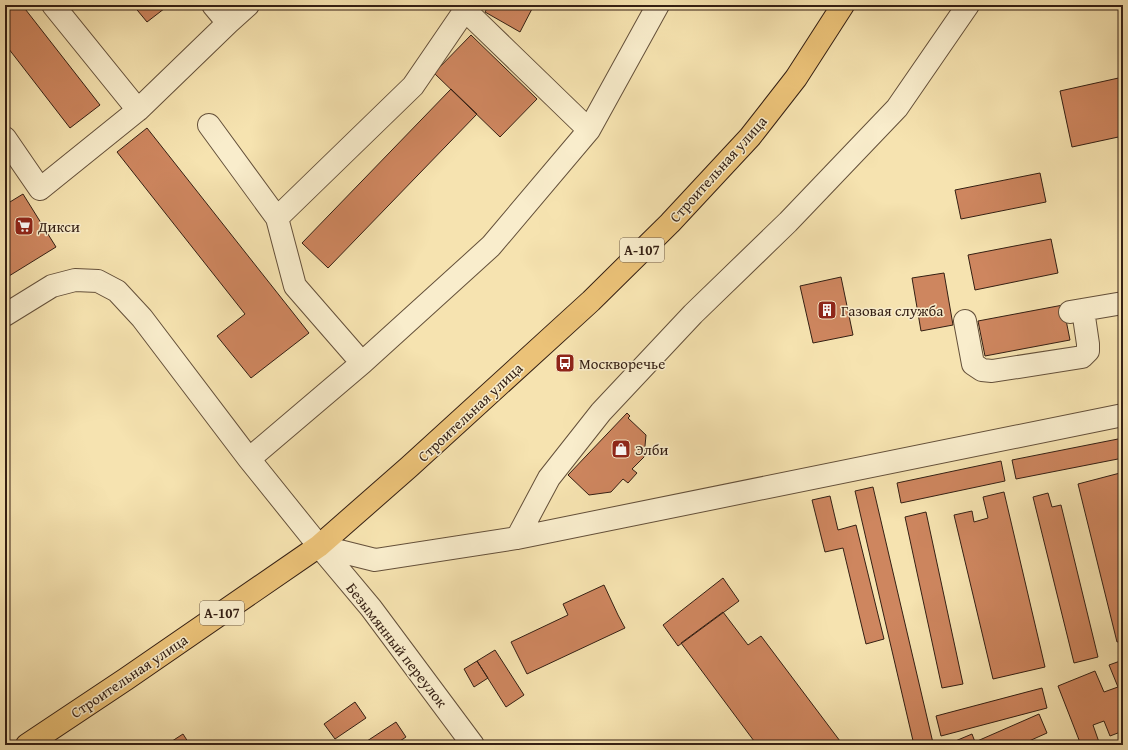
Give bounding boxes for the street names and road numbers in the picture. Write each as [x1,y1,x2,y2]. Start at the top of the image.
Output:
street label: Строительная улица [664,110,772,227]
road number: А-107 [620,238,664,262]
street label: Строительная улица [413,357,528,466]
street label: Безымянный переулок [342,578,452,712]
road number: А-107 [200,601,244,625]
street label: Строительная улица [66,629,192,723]

